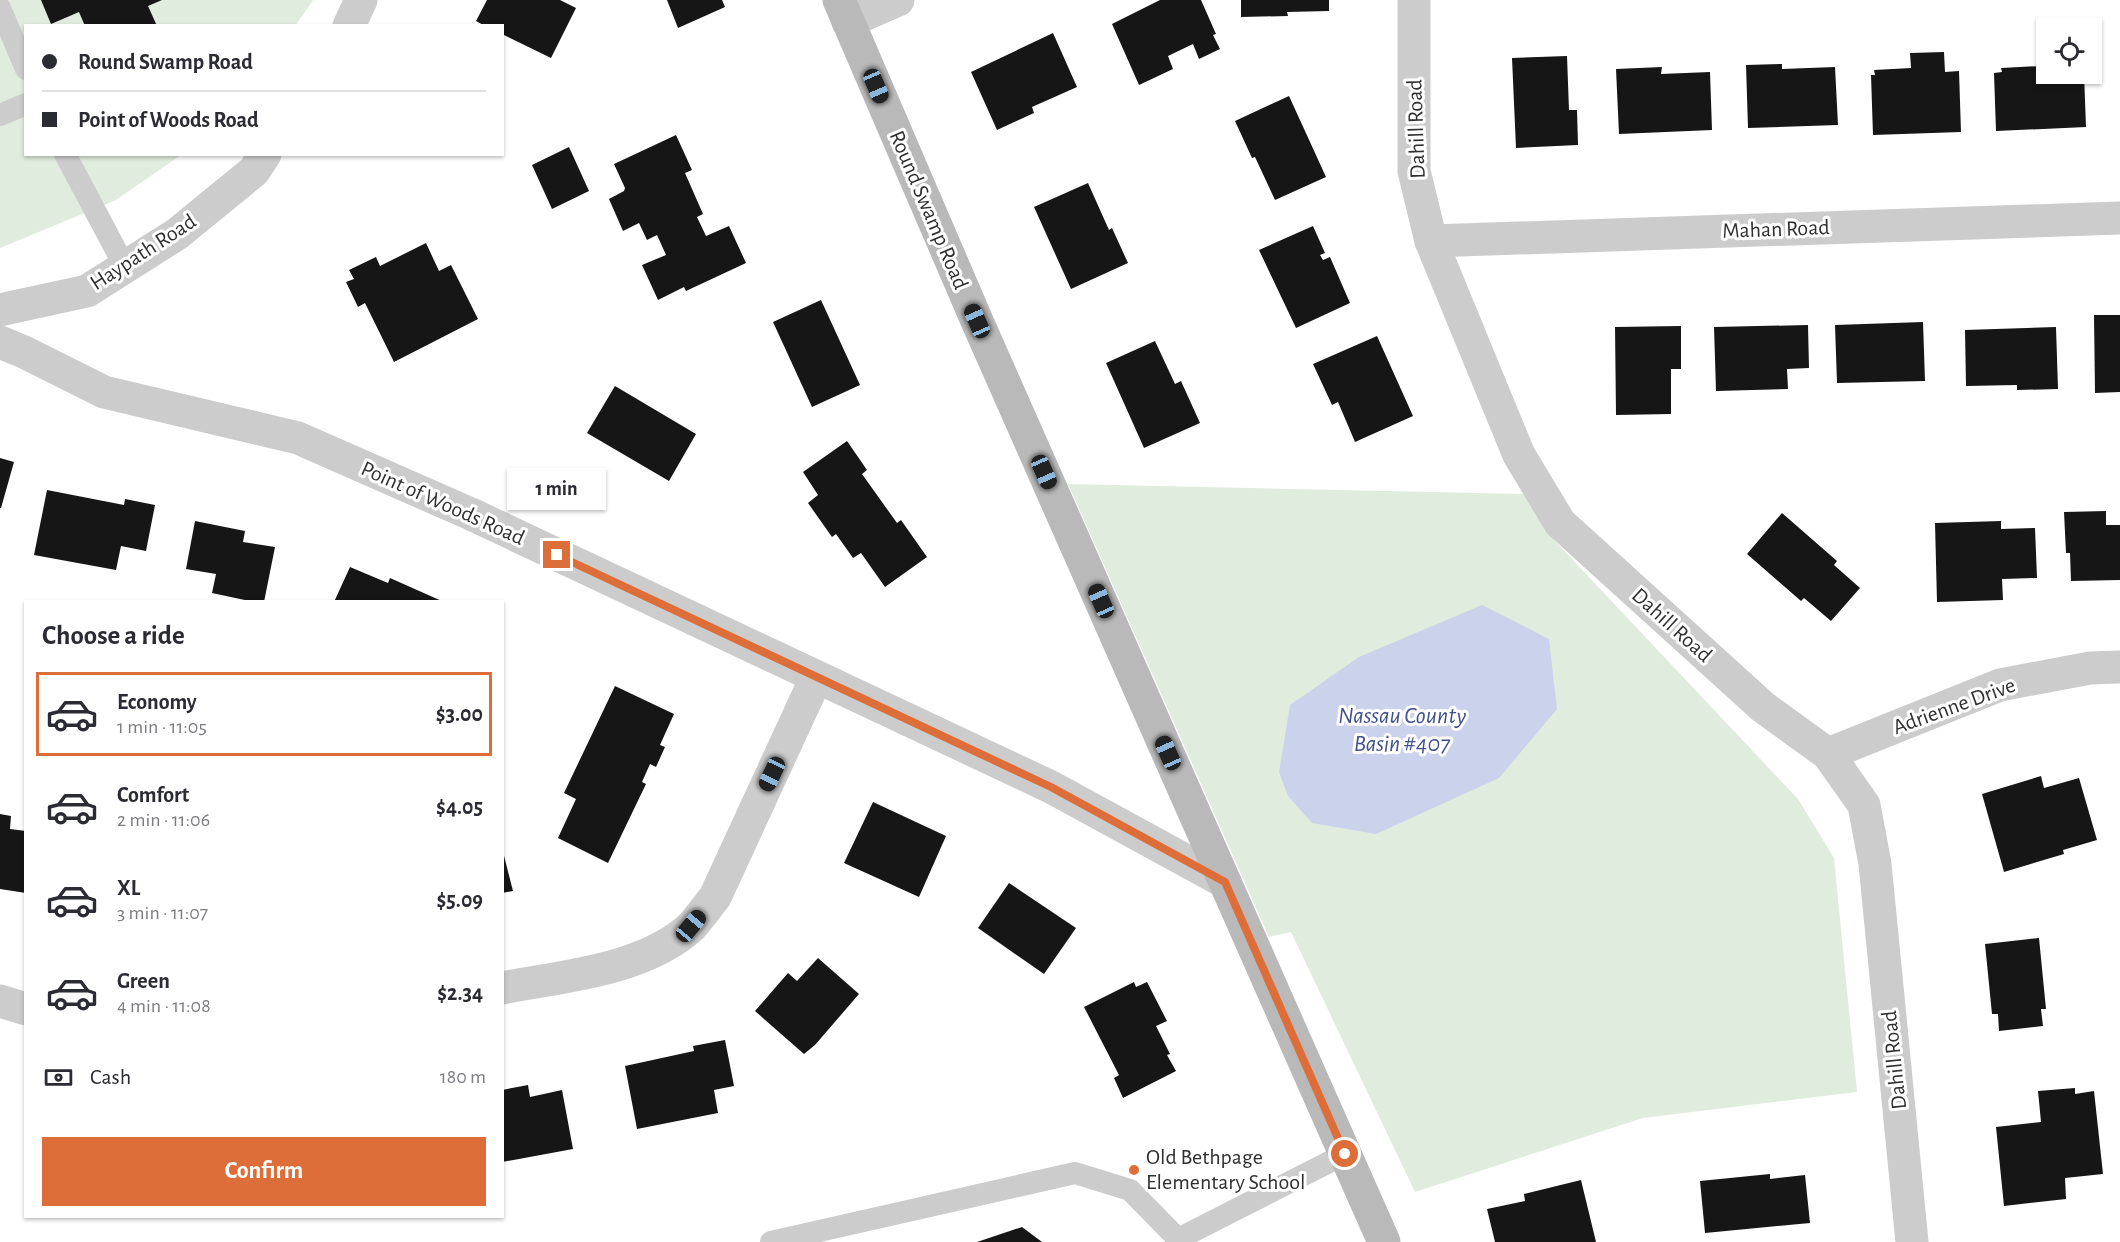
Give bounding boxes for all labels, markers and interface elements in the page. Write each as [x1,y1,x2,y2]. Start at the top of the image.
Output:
map controls [2036,18,2102,84]
button: locate [2036,18,2102,84]
text: Round Swamp Road [78,51,253,73]
car [861,66,891,106]
street label: Dahill Road [1403,79,1429,179]
text: Point of Woods Road [78,109,259,131]
street label: Round Swamp Road [886,127,972,293]
street label: Haypath Road [86,210,200,294]
street label: Mahan Road [1722,216,1830,242]
car [961,301,993,341]
car [1028,452,1060,492]
street label: Point of Woods Road [358,457,528,549]
callout: 1 min [508,468,606,510]
text: 1 min [535,479,578,499]
route end [543,541,570,568]
car [1085,581,1117,621]
street label: Dahill Road [1628,584,1716,666]
text: Choose a ride [42,622,185,649]
street label: Adrienne Drive [1890,674,2018,738]
icon: car [45,687,99,741]
text: Economy [117,691,197,713]
text: $3.00 [436,703,483,725]
water label: Nassau County Basin #407 [1338,704,1466,756]
text: 1 min · 11:05 [117,717,207,737]
car [1152,733,1184,773]
car [756,754,788,794]
icon: car [45,780,99,834]
text: Comfort [117,784,189,806]
text: $4.05 [436,796,483,818]
text: 2 min · 11:06 [117,810,210,830]
icon: car [45,873,99,927]
text: XL [117,877,140,899]
text: $5.09 [436,889,483,911]
text: 3 min · 11:07 [117,903,208,923]
car [673,906,709,946]
icon: car [45,966,99,1020]
text: Green [117,970,170,992]
text: $2.34 [437,982,483,1004]
text: 4 min · 11:08 [117,996,211,1016]
street label: Dahill Road [1878,1009,1910,1111]
icon: cash [42,1061,75,1094]
text: Cash [90,1066,131,1088]
text: 180 m [440,1067,486,1087]
button: Confirm [42,1137,486,1206]
route start [1331,1140,1358,1167]
place label: Old Bethpage Elementary School [1146,1146,1306,1193]
marker: Old Bethpage Elementary School [1127,1163,1141,1177]

